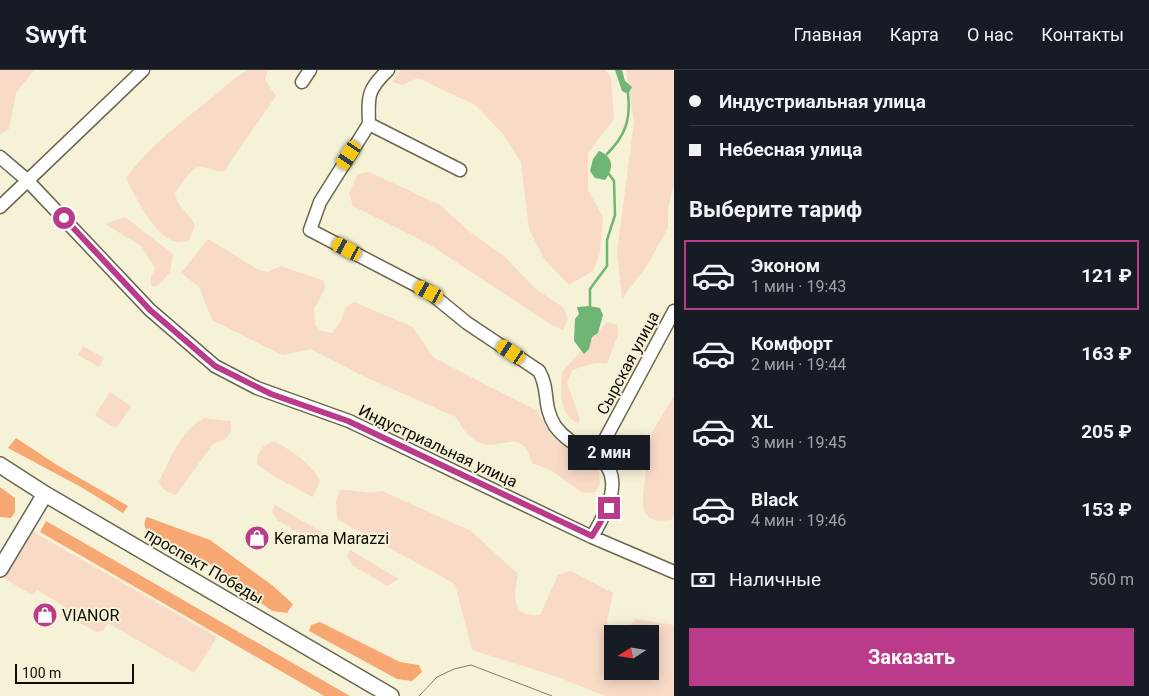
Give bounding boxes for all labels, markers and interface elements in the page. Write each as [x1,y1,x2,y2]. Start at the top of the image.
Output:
text: Swyft [25,21,86,49]
text: Главная [793,24,862,45]
text: Карта [890,24,939,45]
text: О нас [967,24,1013,45]
text: Контакты [1041,24,1124,45]
text: Индустриальная улица [719,90,926,113]
car [334,138,363,172]
text: Небесная улица [719,138,862,161]
text: Выберите тариф [689,197,862,222]
route start [53,207,75,229]
car [330,235,363,263]
icon: car [691,253,736,298]
text: Эконом [751,254,820,277]
text: 121 ₽ [1081,264,1132,287]
text: 1 мин · 19:43 [751,277,846,296]
car [412,278,445,306]
street label: Сырская улица [593,308,663,418]
icon: car [691,331,736,376]
text: Комфорт [751,332,833,355]
car [494,337,527,367]
text: 163 ₽ [1081,342,1132,365]
text: 2 мин · 19:44 [751,355,846,374]
street label: Индустриальная улица [355,401,521,491]
icon: car [691,409,736,454]
text: XL [751,410,773,433]
text: 205 ₽ [1081,420,1132,443]
text: 3 мин · 19:45 [751,433,846,452]
callout: 2 мин [568,436,650,470]
text: 2 мин [587,443,631,462]
icon: car [691,487,736,532]
text: Black [751,488,798,511]
route end [598,497,620,519]
text: 153 ₽ [1081,498,1132,521]
text: 4 мин · 19:46 [751,511,846,530]
street label: проспект Победы [141,524,267,608]
shop icon: Kerama Marazzi [244,525,270,551]
place label: Kerama Marazzi [274,529,389,548]
icon: cash [689,566,717,594]
text: Наличные [729,568,821,591]
text: 560 m [1089,570,1134,589]
shop icon: VIANOR [32,602,58,628]
place label: VIANOR [62,606,120,625]
north arrow [604,625,659,680]
map controls [604,625,659,680]
button: Заказать [689,628,1134,686]
scale bar [15,661,134,684]
text: 100 m [22,665,61,681]

